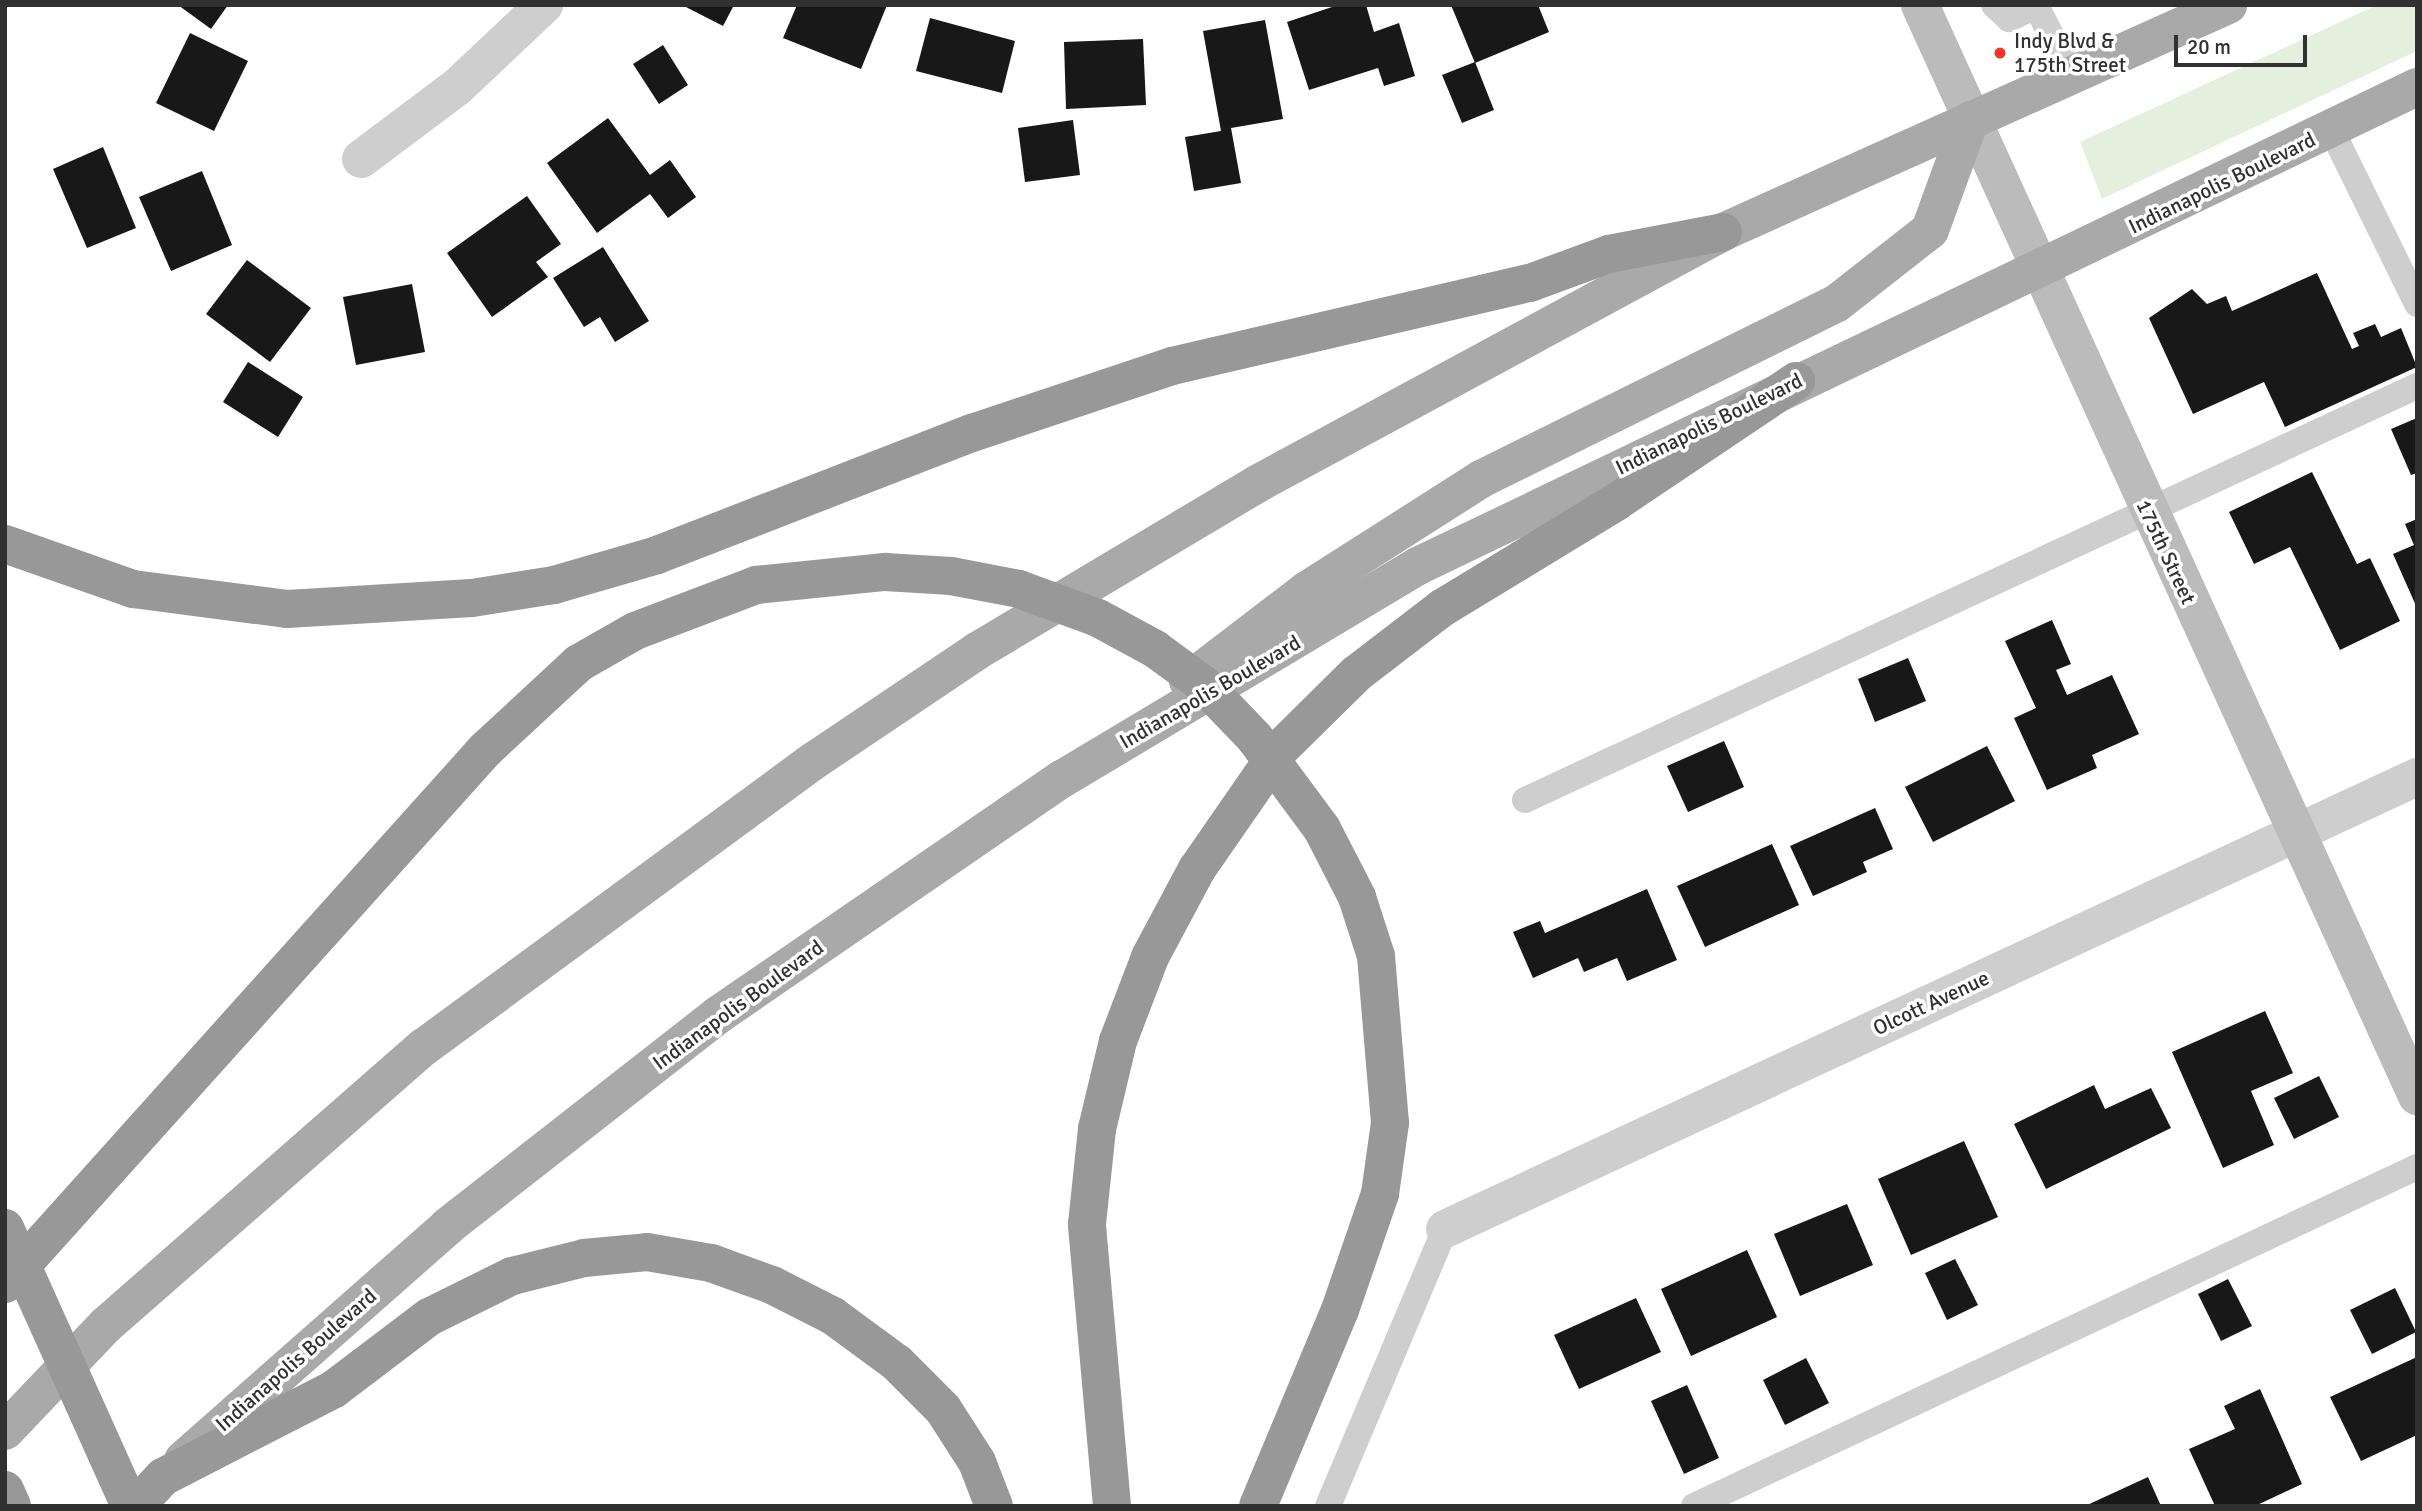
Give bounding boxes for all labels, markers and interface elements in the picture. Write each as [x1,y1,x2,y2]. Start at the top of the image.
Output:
scale bar [2177,21,2310,65]
place label: Indy Blvd & 175th Street [2014,28,2126,78]
text: 20 m [2187,34,2231,60]
marker: Indy Blvd & 175th Street [1992,45,2008,61]
street label: Indianapolis Boulevard [2124,127,2320,239]
street label: Indianapolis Boulevard [1611,368,1807,480]
street label: 175th Street [2131,496,2201,608]
street label: Indianapolis Boulevard [1115,630,1305,754]
street label: Indianapolis Boulevard [648,935,828,1075]
street label: Olcott Avenue [1869,965,1993,1041]
street label: Indianapolis Boulevard [210,1283,382,1437]

